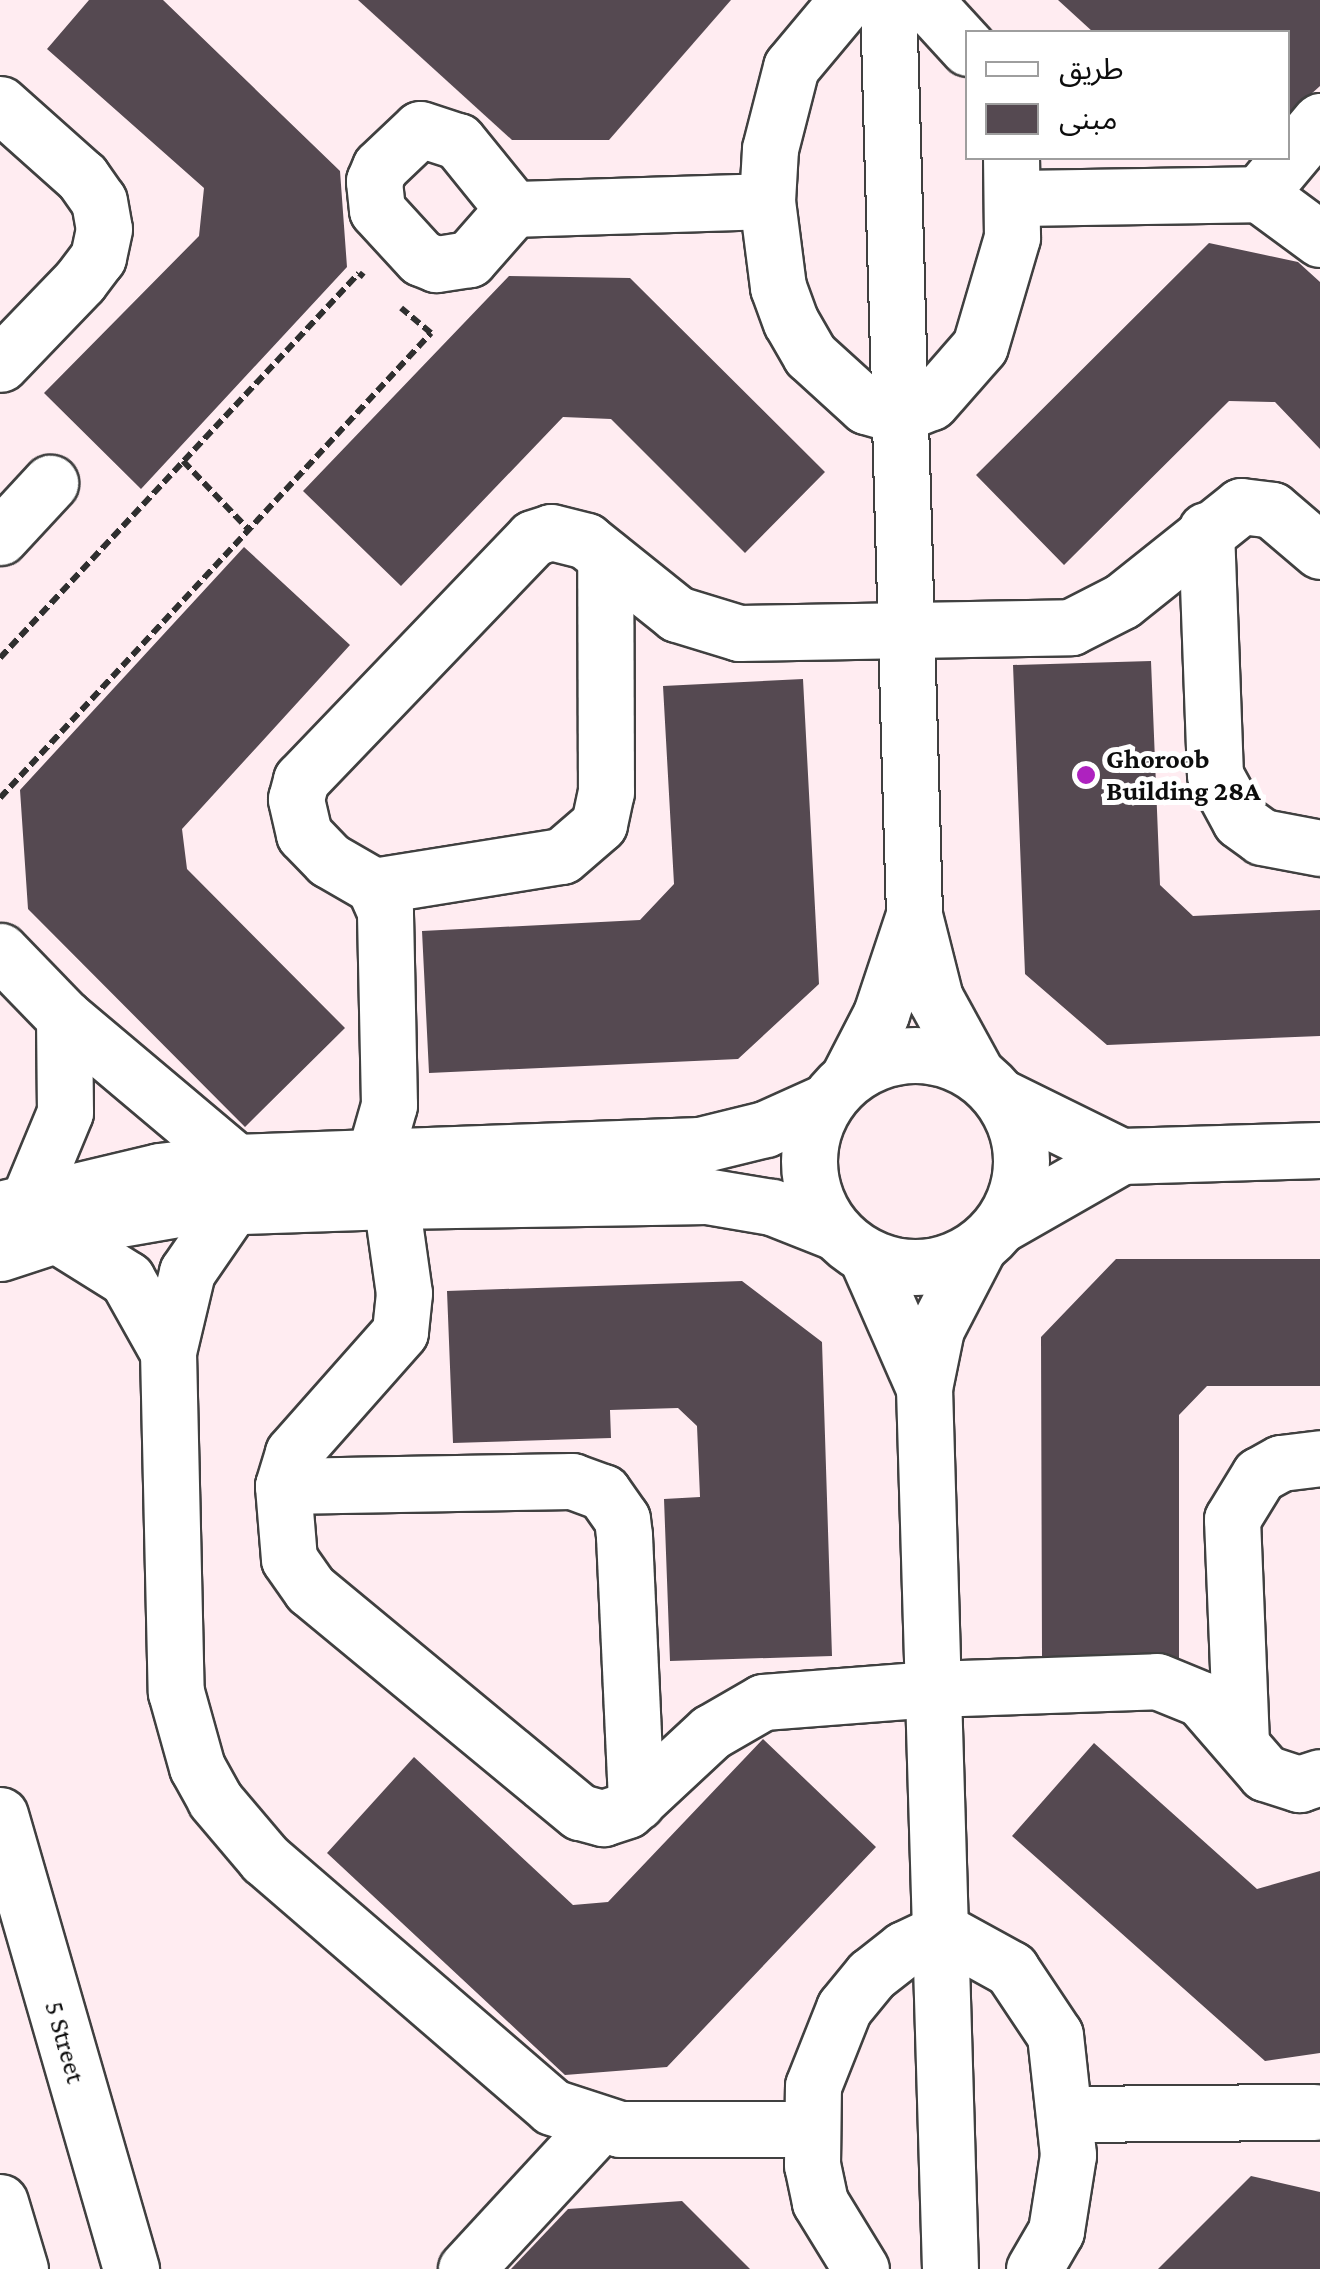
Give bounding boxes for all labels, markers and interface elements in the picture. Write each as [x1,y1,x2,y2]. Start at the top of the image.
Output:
legend [965,30,1290,160]
text: طريق [1059,52,1124,85]
text: مبنى [1059,102,1117,135]
place label: Ghoroob Building 28A [1106,742,1261,808]
marker: Ghoroob Building 28A [1075,764,1097,786]
street label: 5 Street [37,1997,93,2087]

